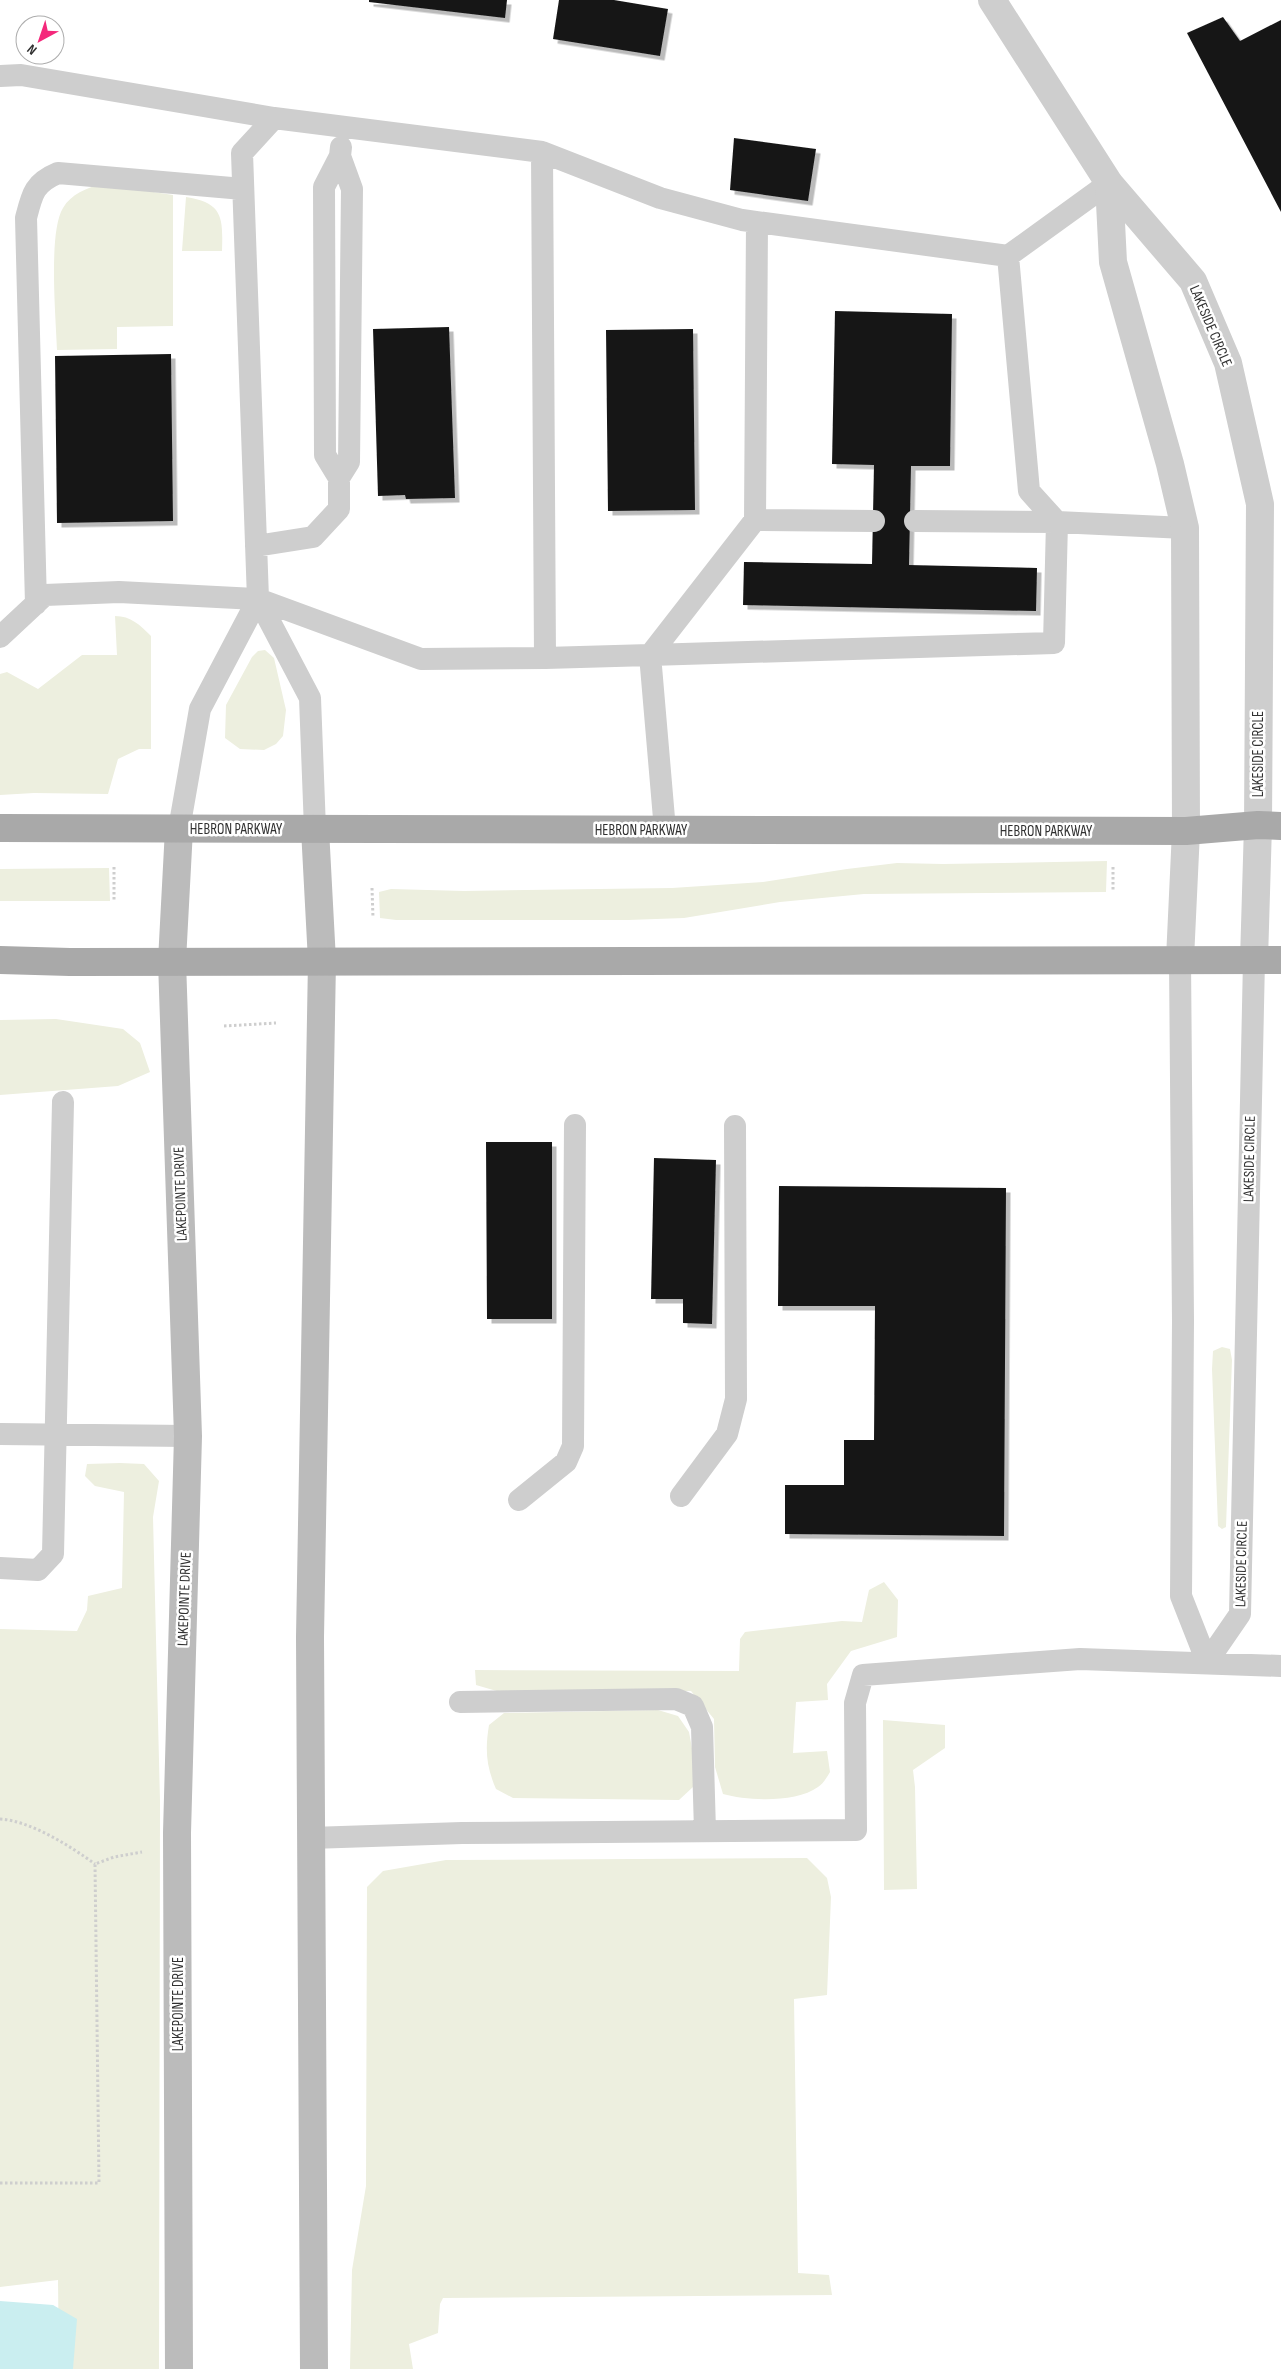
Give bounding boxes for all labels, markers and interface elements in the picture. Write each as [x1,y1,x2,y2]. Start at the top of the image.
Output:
north arrow [15,15,65,65]
text: N [24,41,40,58]
street label: LAKESIDE CIRCLE [1185,283,1236,370]
street label: LAKESIDE CIRCLE [1249,711,1268,797]
street label: HEBRON PARKWAY [190,820,283,839]
street label: HEBRON PARKWAY [595,821,688,840]
street label: HEBRON PARKWAY [1000,822,1093,841]
street label: LAKESIDE CIRCLE [1239,1116,1260,1202]
street label: LAKEPOINTE DRIVE [169,1147,192,1241]
street label: LAKESIDE CIRCLE [1231,1521,1252,1607]
street label: LAKEPOINTE DRIVE [173,1552,196,1646]
street label: LAKEPOINTE DRIVE [169,1957,188,2051]

